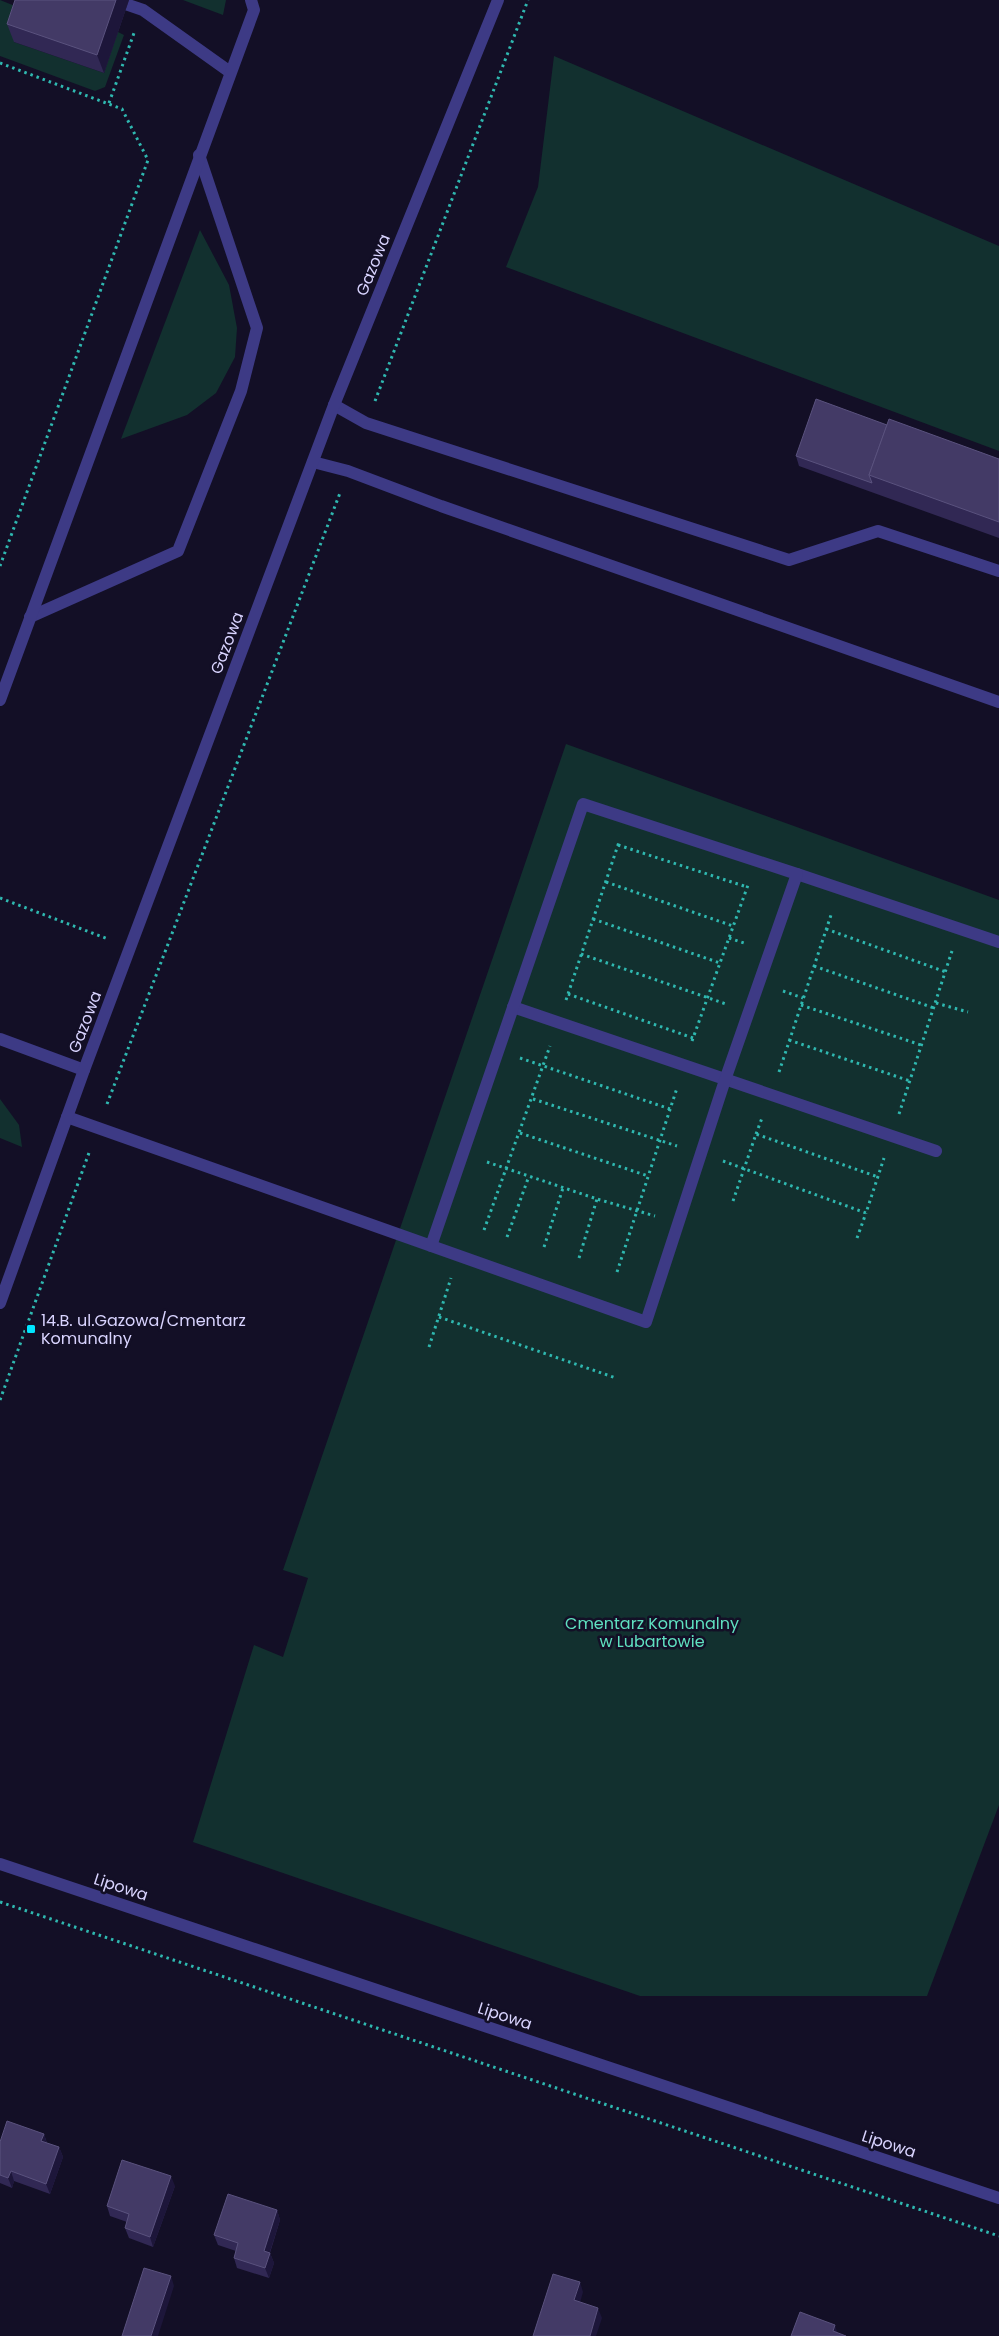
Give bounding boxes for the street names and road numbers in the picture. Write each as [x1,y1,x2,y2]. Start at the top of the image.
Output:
street label: Gazowa [350,231,396,299]
street label: Gazowa [205,609,249,677]
street label: Gazowa [63,988,107,1056]
street label: Lipowa [91,1867,151,1907]
street label: Lipowa [475,1996,535,2036]
street label: Lipowa [859,2124,919,2164]

